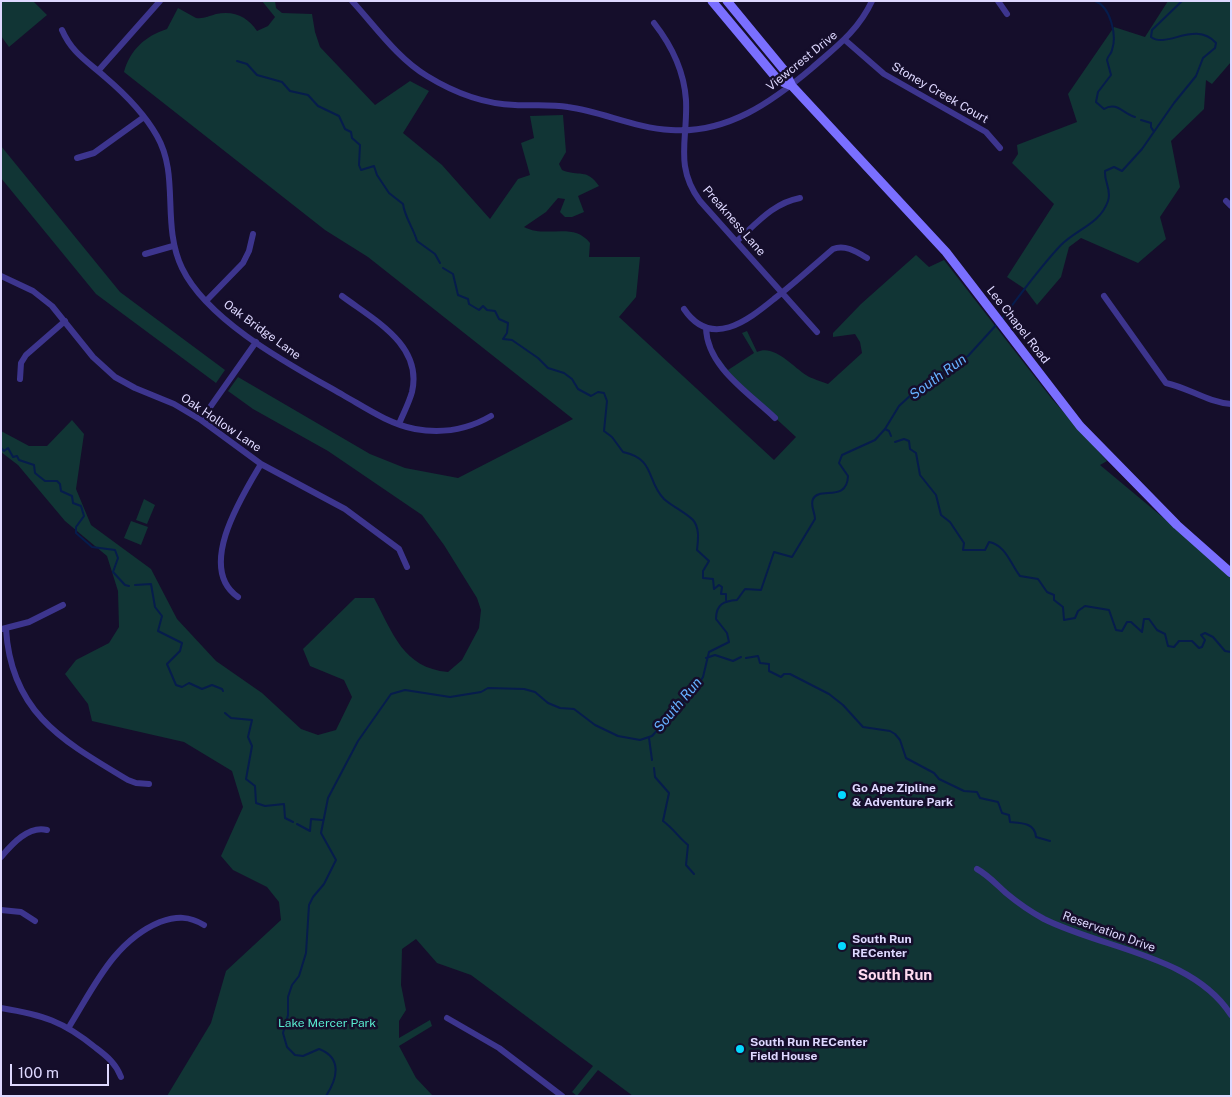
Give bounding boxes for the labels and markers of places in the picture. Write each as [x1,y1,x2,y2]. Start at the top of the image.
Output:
place label: Go Ape Zipline & Adventure Park [852,781,953,809]
marker: Go Ape Zipline & Adventure Park [836,789,848,801]
place label: South Run RECenter [852,932,912,960]
marker: South Run RECenter [836,940,848,952]
place label: South Run RECenter Field House [750,1035,867,1063]
marker: South Run RECenter Field House [734,1043,746,1055]

